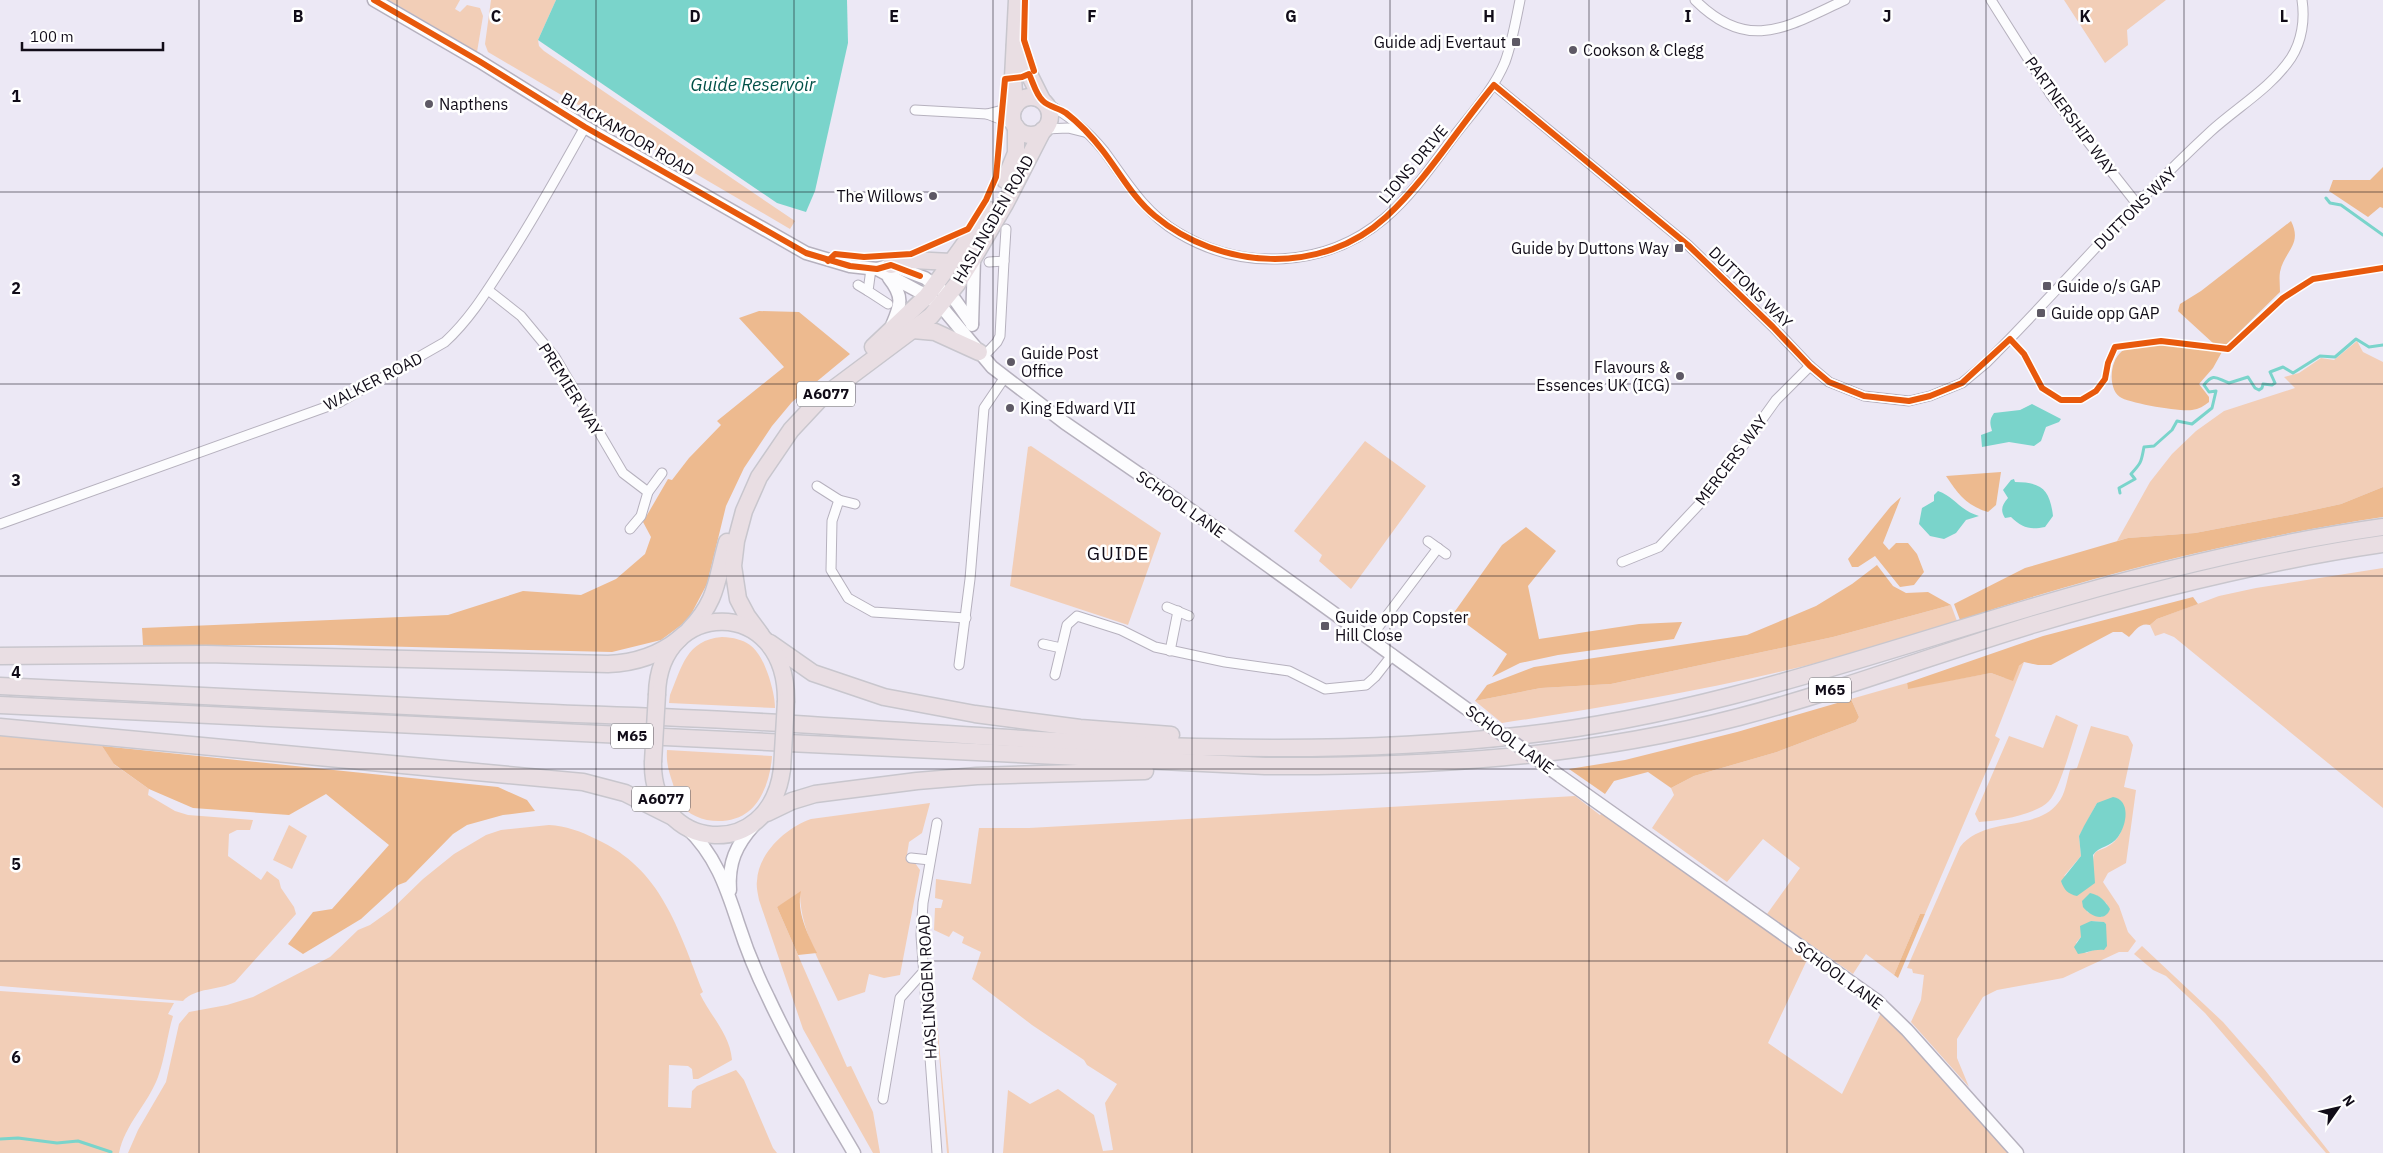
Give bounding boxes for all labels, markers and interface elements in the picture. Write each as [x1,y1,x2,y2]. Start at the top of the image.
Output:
text: B [293,6,304,26]
text: C [491,6,501,26]
text: D [689,6,701,26]
text: E [889,6,899,26]
text: F [1087,6,1097,26]
text: G [1285,6,1297,26]
text: H [1483,6,1495,26]
text: I [1685,6,1692,26]
text: J [1883,6,1891,26]
text: K [2079,6,2091,26]
text: L [2280,6,2288,26]
scale bar [22,20,164,52]
text: 100 m [30,27,74,46]
place label: Guide adj Evertaut [1374,32,1506,52]
marker: Guide adj Evertaut [1510,36,1522,48]
place label: Cookson & Clegg [1583,40,1704,60]
marker: Cookson & Clegg [1567,44,1579,56]
street label: PARTNERSHIP WAY [2021,52,2121,180]
water label: Guide Reservoir [691,73,816,96]
text: 1 [11,86,21,106]
street label: BLACKAMOOR ROAD [558,88,698,180]
place label: Napthens [439,94,508,114]
marker: Napthens [423,98,435,110]
street label: LIONS DRIVE [1374,121,1452,207]
street label: HASLINGDEN ROAD [948,151,1038,287]
street label: DUTTONS WAY [2089,162,2181,254]
place label: The Willows [836,186,923,206]
marker: The Willows [927,190,939,202]
place label: Guide by Duttons Way [1511,238,1669,258]
marker: Guide by Duttons Way [1673,242,1685,254]
street label: DUTTONS WAY [1705,242,1797,332]
place label: Guide o/s GAP [2057,276,2161,296]
text: 2 [11,278,21,298]
marker: Guide o/s GAP [2041,280,2053,292]
place label: Guide opp GAP [2051,303,2160,323]
marker: Guide opp GAP [2035,307,2047,319]
street label: PREMIER WAY [535,339,608,439]
place label: Guide Post Office [1021,343,1099,381]
street label: WALKER ROAD [320,348,426,414]
marker: Guide Post Office [1005,356,1017,368]
place label: Flavours & Essences UK (ICG) [1536,357,1670,395]
marker: Flavours & Essences UK (ICG) [1674,370,1686,382]
road number: A6077 [797,382,855,406]
place label: King Edward VII [1020,398,1136,418]
marker: King Edward VII [1004,402,1016,414]
street label: MERCERS WAY [1691,410,1772,509]
street label: SCHOOL LANE [1133,466,1229,542]
text: 3 [11,470,21,490]
district label: GUIDE [1087,541,1149,565]
place label: Guide opp Copster Hill Close [1335,607,1469,645]
marker: Guide opp Copster Hill Close [1319,620,1331,632]
text: 4 [11,662,21,682]
road number: M65 [1809,678,1851,702]
street label: SCHOOL LANE [1462,700,1558,778]
road number: M65 [611,724,653,748]
road number: A6077 [632,786,690,812]
text: 5 [11,854,21,874]
street label: HASLINGDEN ROAD [913,914,941,1060]
street label: SCHOOL LANE [1791,936,1887,1014]
text: 6 [11,1047,21,1067]
north arrow [2313,1083,2363,1133]
text: N [2338,1091,2359,1110]

